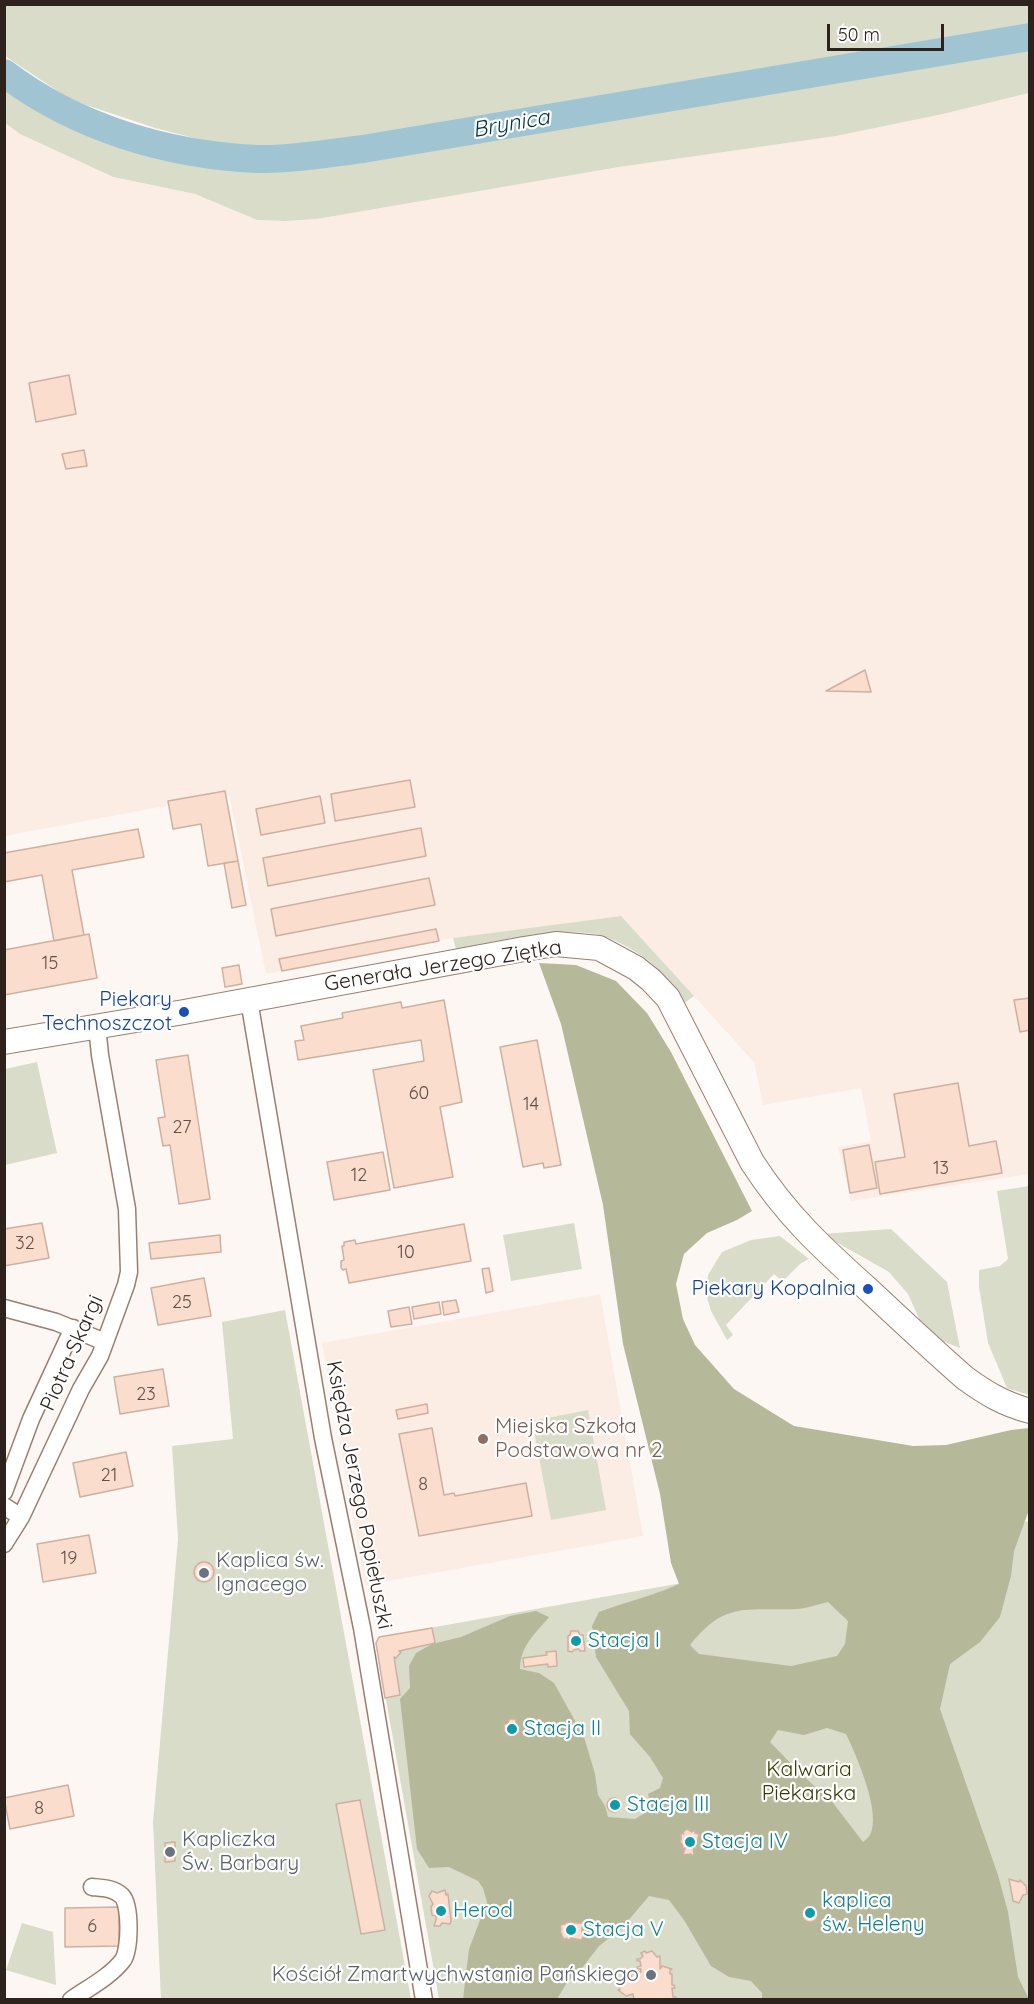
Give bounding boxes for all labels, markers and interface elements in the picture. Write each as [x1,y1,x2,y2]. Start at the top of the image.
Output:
scale bar [830,12,947,50]
text: 50 m [838,23,880,46]
water label: Brynica [471,104,551,144]
street label: Generała Jerzego Ziętka [323,935,563,997]
house number: 15 [42,953,58,975]
place label: Piekary Technoszczot [42,987,172,1037]
marker: Piekary Technoszczot [177,1005,191,1019]
house number: 60 [409,1083,429,1105]
house number: 14 [523,1094,539,1116]
house number: 27 [173,1117,191,1139]
house number: 13 [933,1158,949,1180]
house number: 12 [351,1165,367,1187]
house number: 32 [15,1233,35,1255]
house number: 10 [397,1242,415,1264]
place label: Piekary Kopalnia [691,1276,856,1302]
marker: Piekary Kopalnia [861,1282,875,1296]
street label: Piotra Skargi [35,1291,109,1415]
house number: 25 [172,1292,192,1314]
street label: Księdza Jerzego Popiełuszki [321,1359,397,1631]
house number: 23 [136,1384,156,1406]
place label: Miejska Szkoła Podstawowa nr 2 [495,1414,663,1464]
marker: Miejska Szkoła Podstawowa nr 2 [476,1432,490,1446]
house number: 21 [101,1465,117,1487]
house number: 8 [418,1474,428,1496]
house number: 19 [61,1548,77,1570]
place label: Kaplica św. Ignacego [216,1548,324,1598]
marker: Kaplica św. Ignacego [197,1566,211,1580]
place label: Stacja I [588,1628,660,1654]
marker: Stacja I [569,1634,583,1648]
place label: Stacja II [524,1716,601,1742]
marker: Stacja II [505,1722,519,1736]
park label: Kalwaria Piekarska [762,1757,856,1807]
place label: Stacja III [627,1792,709,1818]
house number: 8 [34,1798,44,1820]
marker: Stacja III [608,1798,622,1812]
place label: Kapliczka Św. Barbary [182,1827,299,1877]
place label: Stacja IV [702,1829,788,1855]
marker: Stacja IV [683,1835,697,1849]
marker: Kapliczka Św. Barbary [163,1845,177,1859]
place label: kaplica św. Heleny [822,1888,925,1938]
place label: Herod [453,1898,513,1924]
marker: Herod [434,1904,448,1918]
marker: kaplica św. Heleny [803,1906,817,1920]
house number: 6 [87,1916,97,1938]
place label: Stacja V [583,1917,664,1943]
marker: Stacja V [564,1923,578,1937]
place label: Kościół Zmartwychwstania Pańskiego [272,1962,639,1988]
marker: Kościół Zmartwychwstania Pańskiego [644,1968,658,1982]

